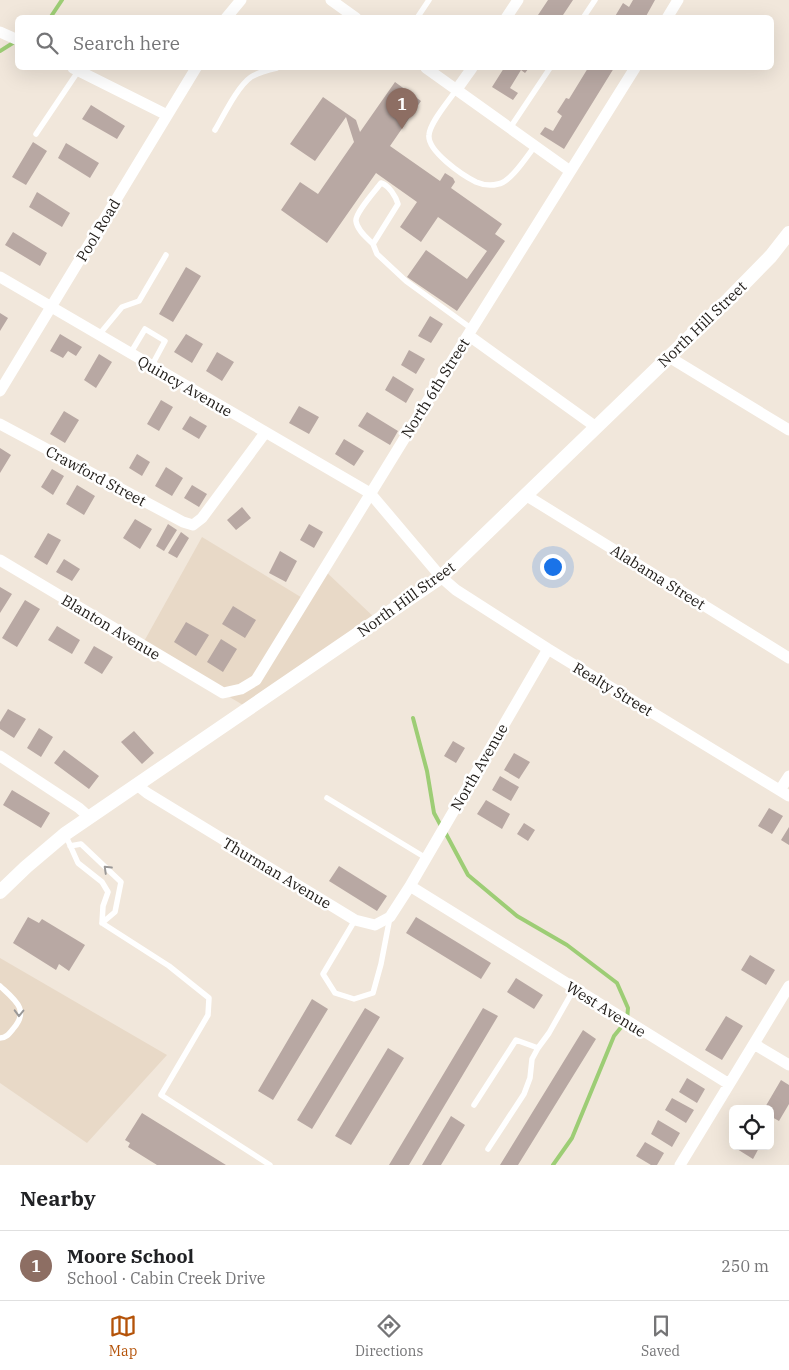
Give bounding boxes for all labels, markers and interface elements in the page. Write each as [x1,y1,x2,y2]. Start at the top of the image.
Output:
search box [15,15,774,70]
icon: search [33,29,61,57]
text: Search here [73,31,180,55]
pin: 1 [386,88,418,129]
street label: Pool Road [72,195,124,265]
street label: North Hill Street [654,277,750,371]
street label: North 6th Street [397,335,473,441]
street label: Quincy Avenue [134,351,236,421]
street label: Crawford Street [43,442,149,510]
street label: Alabama Street [607,540,709,614]
your location [540,554,566,580]
street label: North Hill Street [353,557,459,641]
street label: Blanton Avenue [58,590,164,664]
street label: Realty Street [570,658,656,720]
street label: North Avenue [446,720,512,814]
street label: Thurman Avenue [219,833,335,913]
one-way arrow [104,866,113,875]
street label: West Avenue [563,977,649,1041]
one-way arrow [14,1010,24,1018]
map controls [729,1105,774,1150]
button: locate [729,1105,774,1150]
text: Nearby [20,1184,96,1212]
text: Moore School [67,1244,194,1268]
text: 1 [31,1256,41,1276]
text: 250 m [721,1256,769,1276]
text: School · Cabin Creek Drive [67,1268,265,1288]
tab: Map [109,1312,137,1360]
tab: Directions [355,1312,423,1360]
tab: Saved [641,1312,680,1360]

